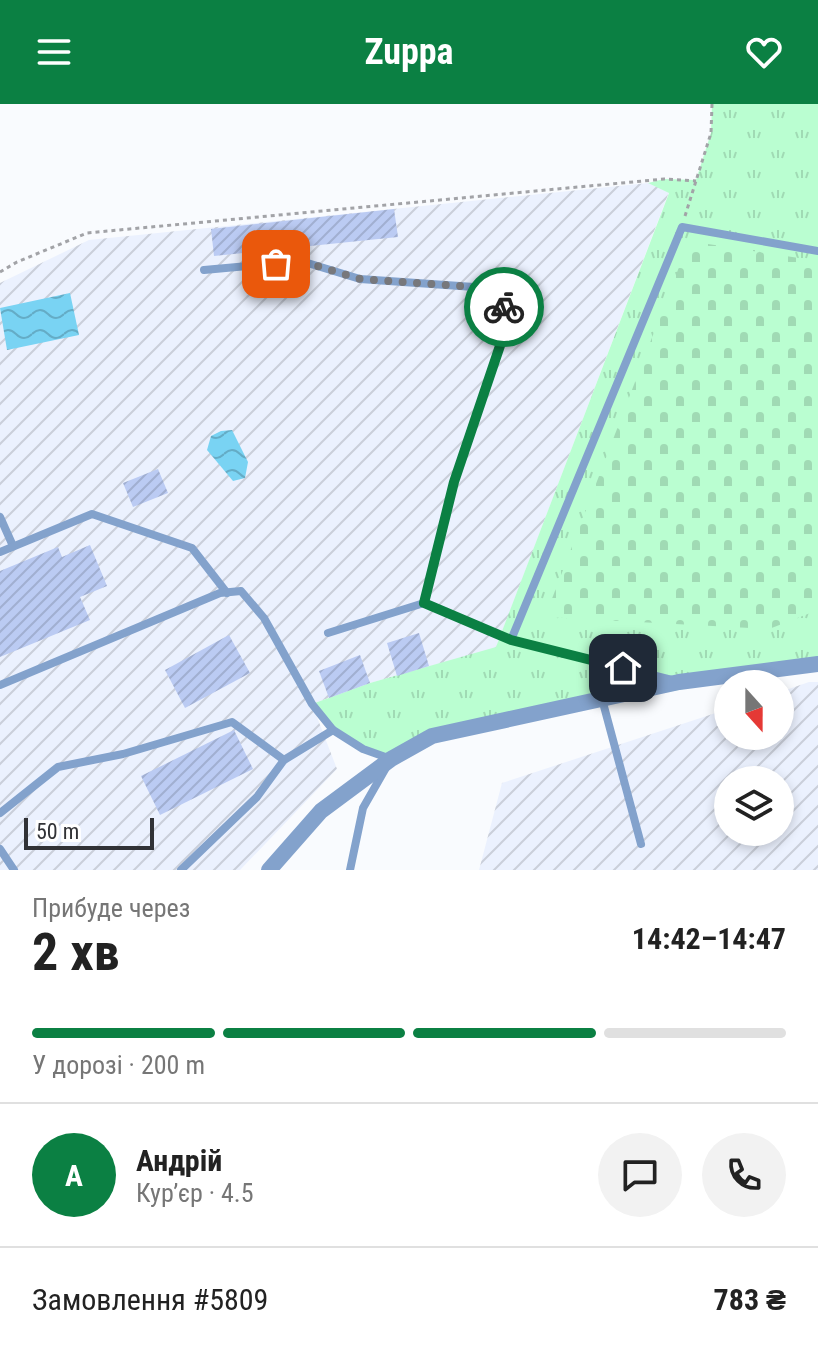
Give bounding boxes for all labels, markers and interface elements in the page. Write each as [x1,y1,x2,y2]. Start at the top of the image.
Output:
icon: menu [32,30,76,74]
icon: heart [742,30,786,74]
text: Zuppa [364,31,454,73]
pin [242,230,310,298]
icon: bag [254,242,298,286]
courier [464,267,544,347]
icon: bike [482,285,526,329]
pin [589,634,657,702]
icon: home [601,646,645,690]
north arrow [714,670,794,750]
map controls [714,670,794,846]
button: layers [714,766,794,846]
scale bar [24,814,154,850]
text: 50 m [36,819,79,844]
text: Прибуде через [32,893,190,923]
text: 14:42–14:47 [632,921,786,956]
text: 2 хв [32,922,120,983]
text: У дорозі · 200 m [32,1050,205,1080]
button: chat [598,1133,682,1217]
button: phone [702,1133,786,1217]
text: Андрій [136,1143,222,1178]
text: А [65,1158,83,1193]
text: Кур’єр · 4.5 [136,1178,254,1208]
text: Замовлення #5809 [32,1282,268,1317]
text: 783 ₴ [714,1282,786,1317]

